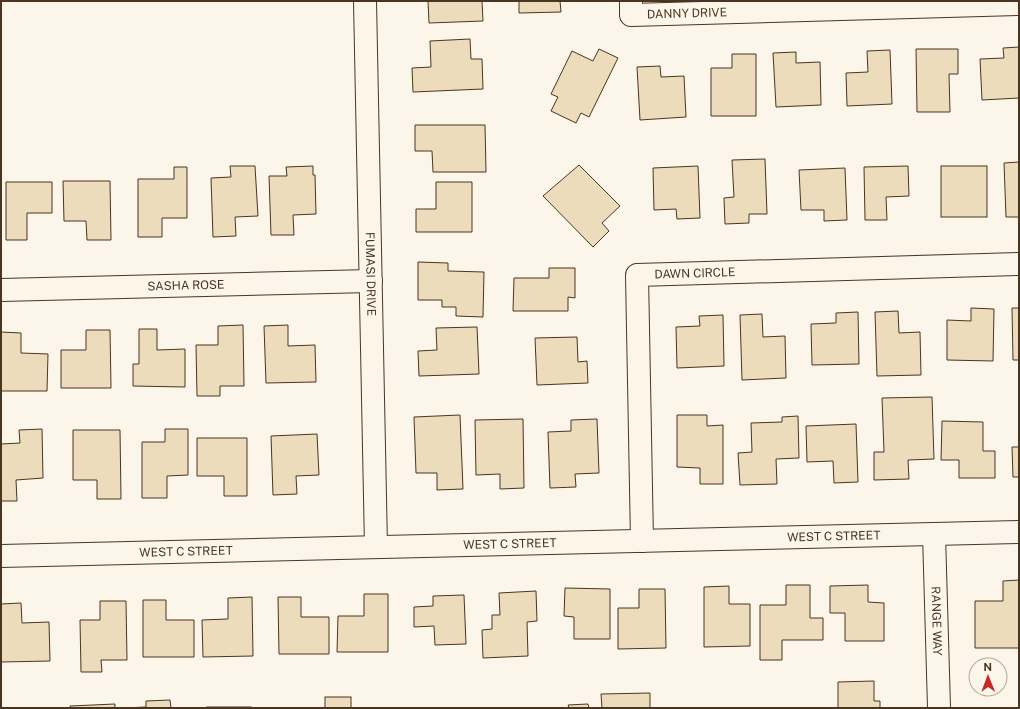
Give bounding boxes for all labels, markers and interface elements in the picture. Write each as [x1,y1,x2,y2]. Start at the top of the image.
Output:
street label: DANNY DRIVE [647,5,727,22]
street label: FUMASI DRIVE [363,232,378,316]
street label: DAWN CIRCLE [654,265,736,281]
street label: SASHA ROSE [147,278,225,293]
street label: WEST C STREET [787,528,881,544]
street label: WEST C STREET [463,536,557,552]
street label: WEST C STREET [139,544,233,560]
street label: RANGE WAY [929,586,945,657]
north arrow [968,657,1008,697]
text: N [983,661,992,673]

